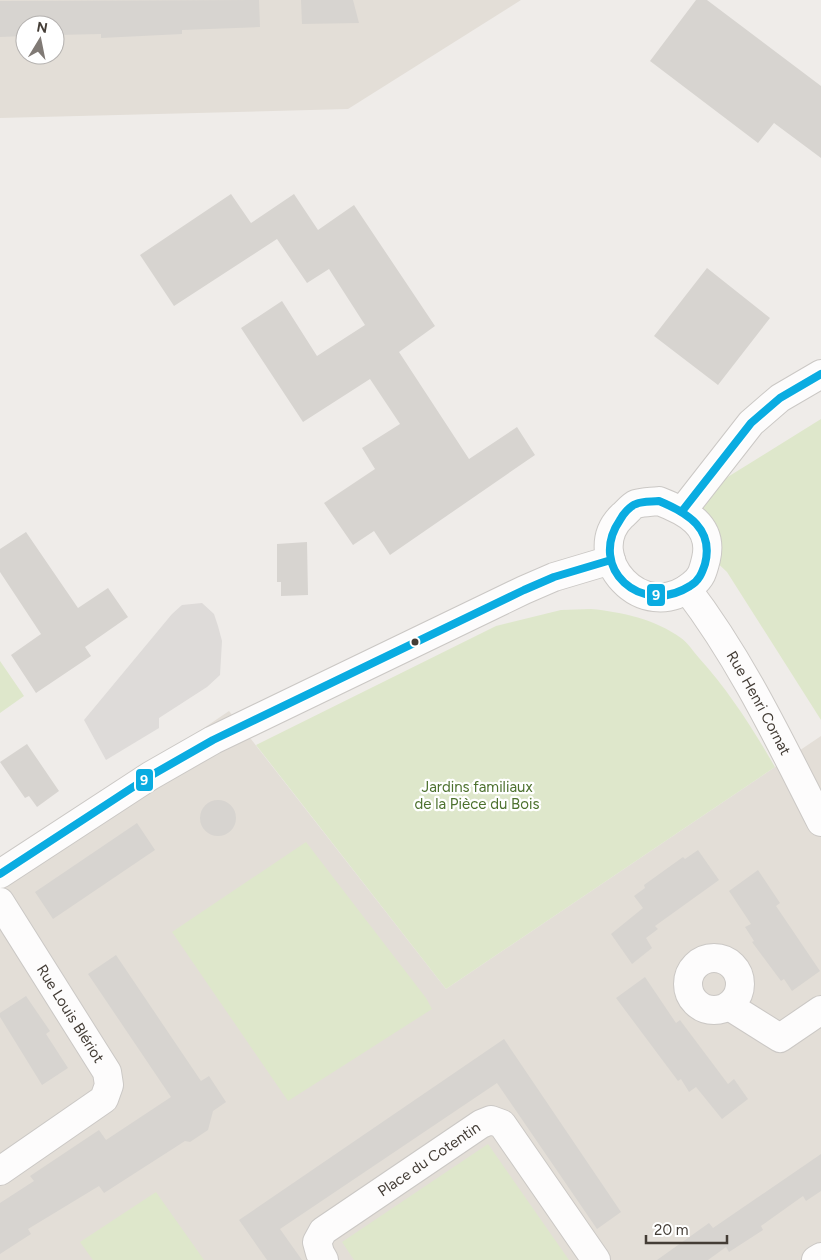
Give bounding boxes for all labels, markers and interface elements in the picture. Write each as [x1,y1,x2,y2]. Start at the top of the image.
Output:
north arrow [15,15,65,65]
text: N [35,18,49,37]
line badge: 9 [646,583,666,607]
text: 9 [652,587,660,604]
unlabelled marker [410,637,420,647]
street label: Rue Henri Cornat [723,648,795,759]
line badge: 9 [135,768,154,792]
text: 9 [140,772,148,789]
park label: Jardins familiaux de la Pièce du Bois [415,778,539,813]
street label: Rue Louis Blériot [33,961,108,1066]
street label: Place du Cotentin [374,1118,484,1200]
scale bar [646,1212,727,1244]
text: 20 m [654,1221,688,1239]

